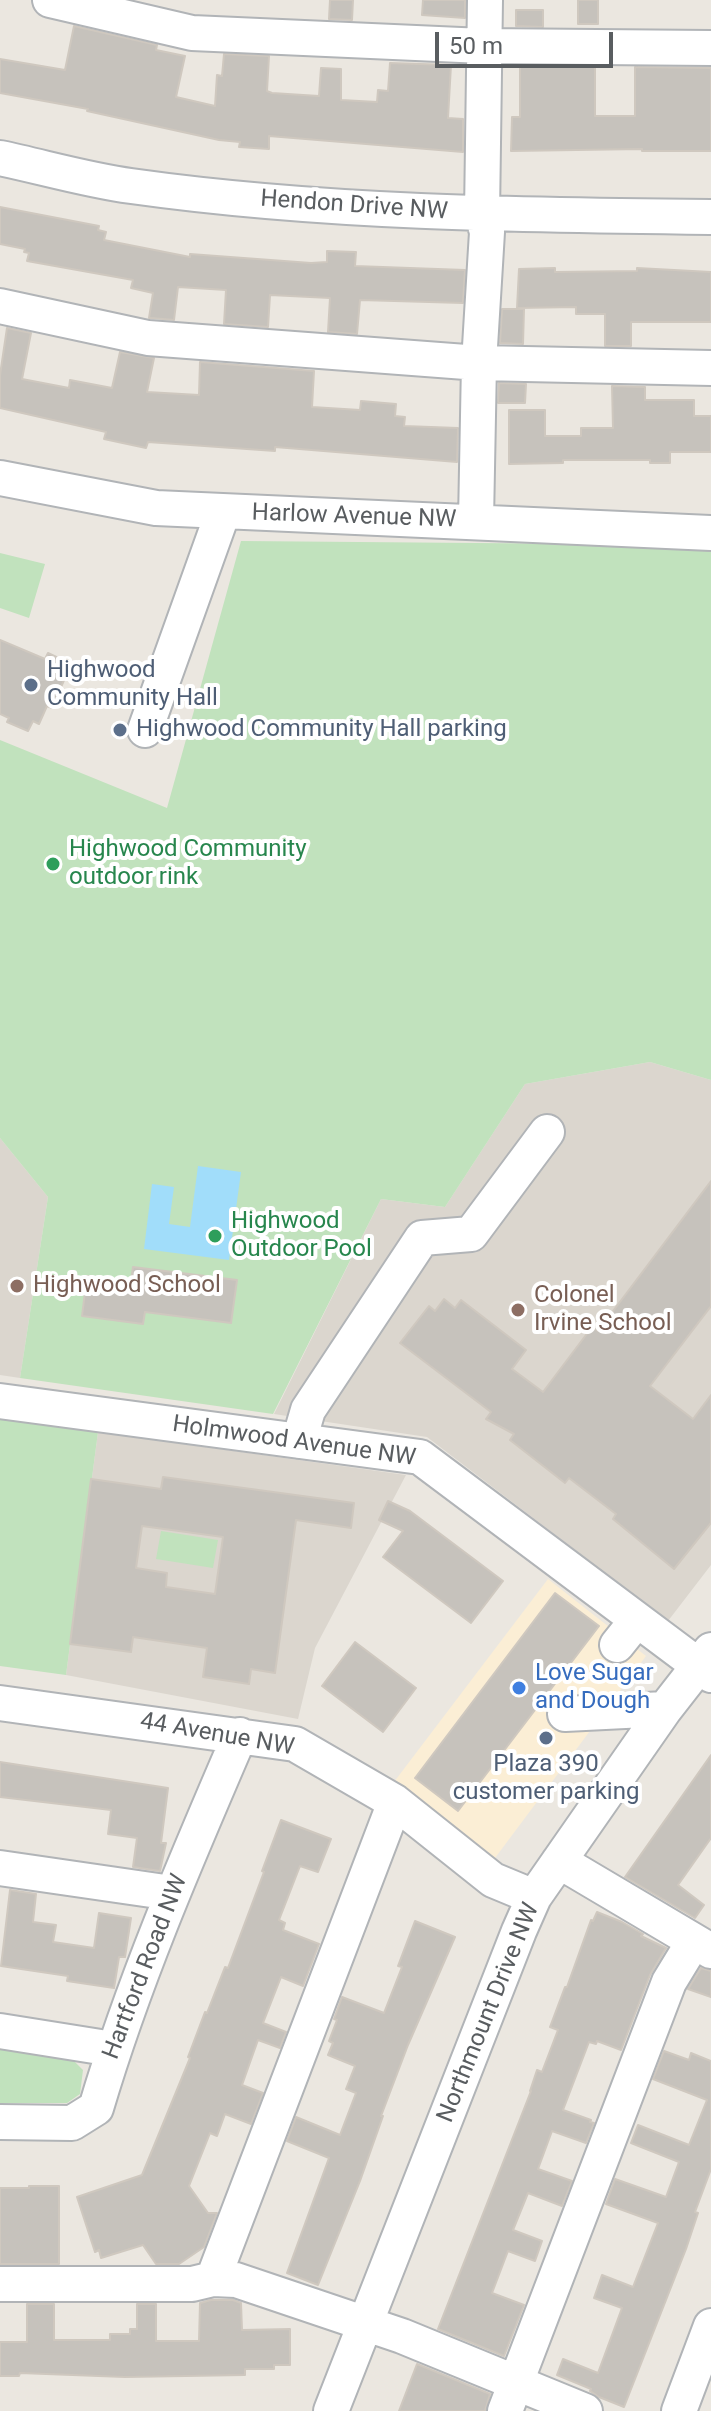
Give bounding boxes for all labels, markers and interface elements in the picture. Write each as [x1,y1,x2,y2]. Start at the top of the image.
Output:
scale bar [439,16,617,66]
text: 50 m [449,32,503,60]
street label: Hendon Drive NW [259,185,449,227]
street label: Harlow Avenue NW [251,499,457,535]
place label: Highwood Community Hall [47,657,218,713]
marker: Highwood Community Hall [22,676,40,694]
place label: Highwood Community Hall parking [136,716,507,744]
marker: Highwood Community Hall parking [111,721,129,739]
place label: Highwood Community outdoor rink [69,836,306,892]
marker: Highwood Community outdoor rink [44,855,62,873]
place label: Highwood Outdoor Pool [231,1208,372,1264]
marker: Highwood Outdoor Pool [206,1227,224,1245]
place label: Highwood School [33,1272,221,1300]
marker: Highwood School [8,1277,26,1295]
place label: Colonel Irvine School [534,1282,672,1338]
marker: Colonel Irvine School [509,1301,527,1319]
street label: Holmwood Avenue NW [170,1411,418,1473]
place label: Love Sugar and Dough [535,1660,654,1716]
marker: Love Sugar and Dough [510,1679,528,1697]
street label: 44 Avenue NW [138,1707,296,1763]
marker: Plaza 390 customer parking [537,1729,555,1747]
place label: Plaza 390 customer parking [453,1751,639,1807]
street label: Hartford Road NW [98,1871,194,2063]
street label: Northmount Drive NW [432,1899,546,2127]

